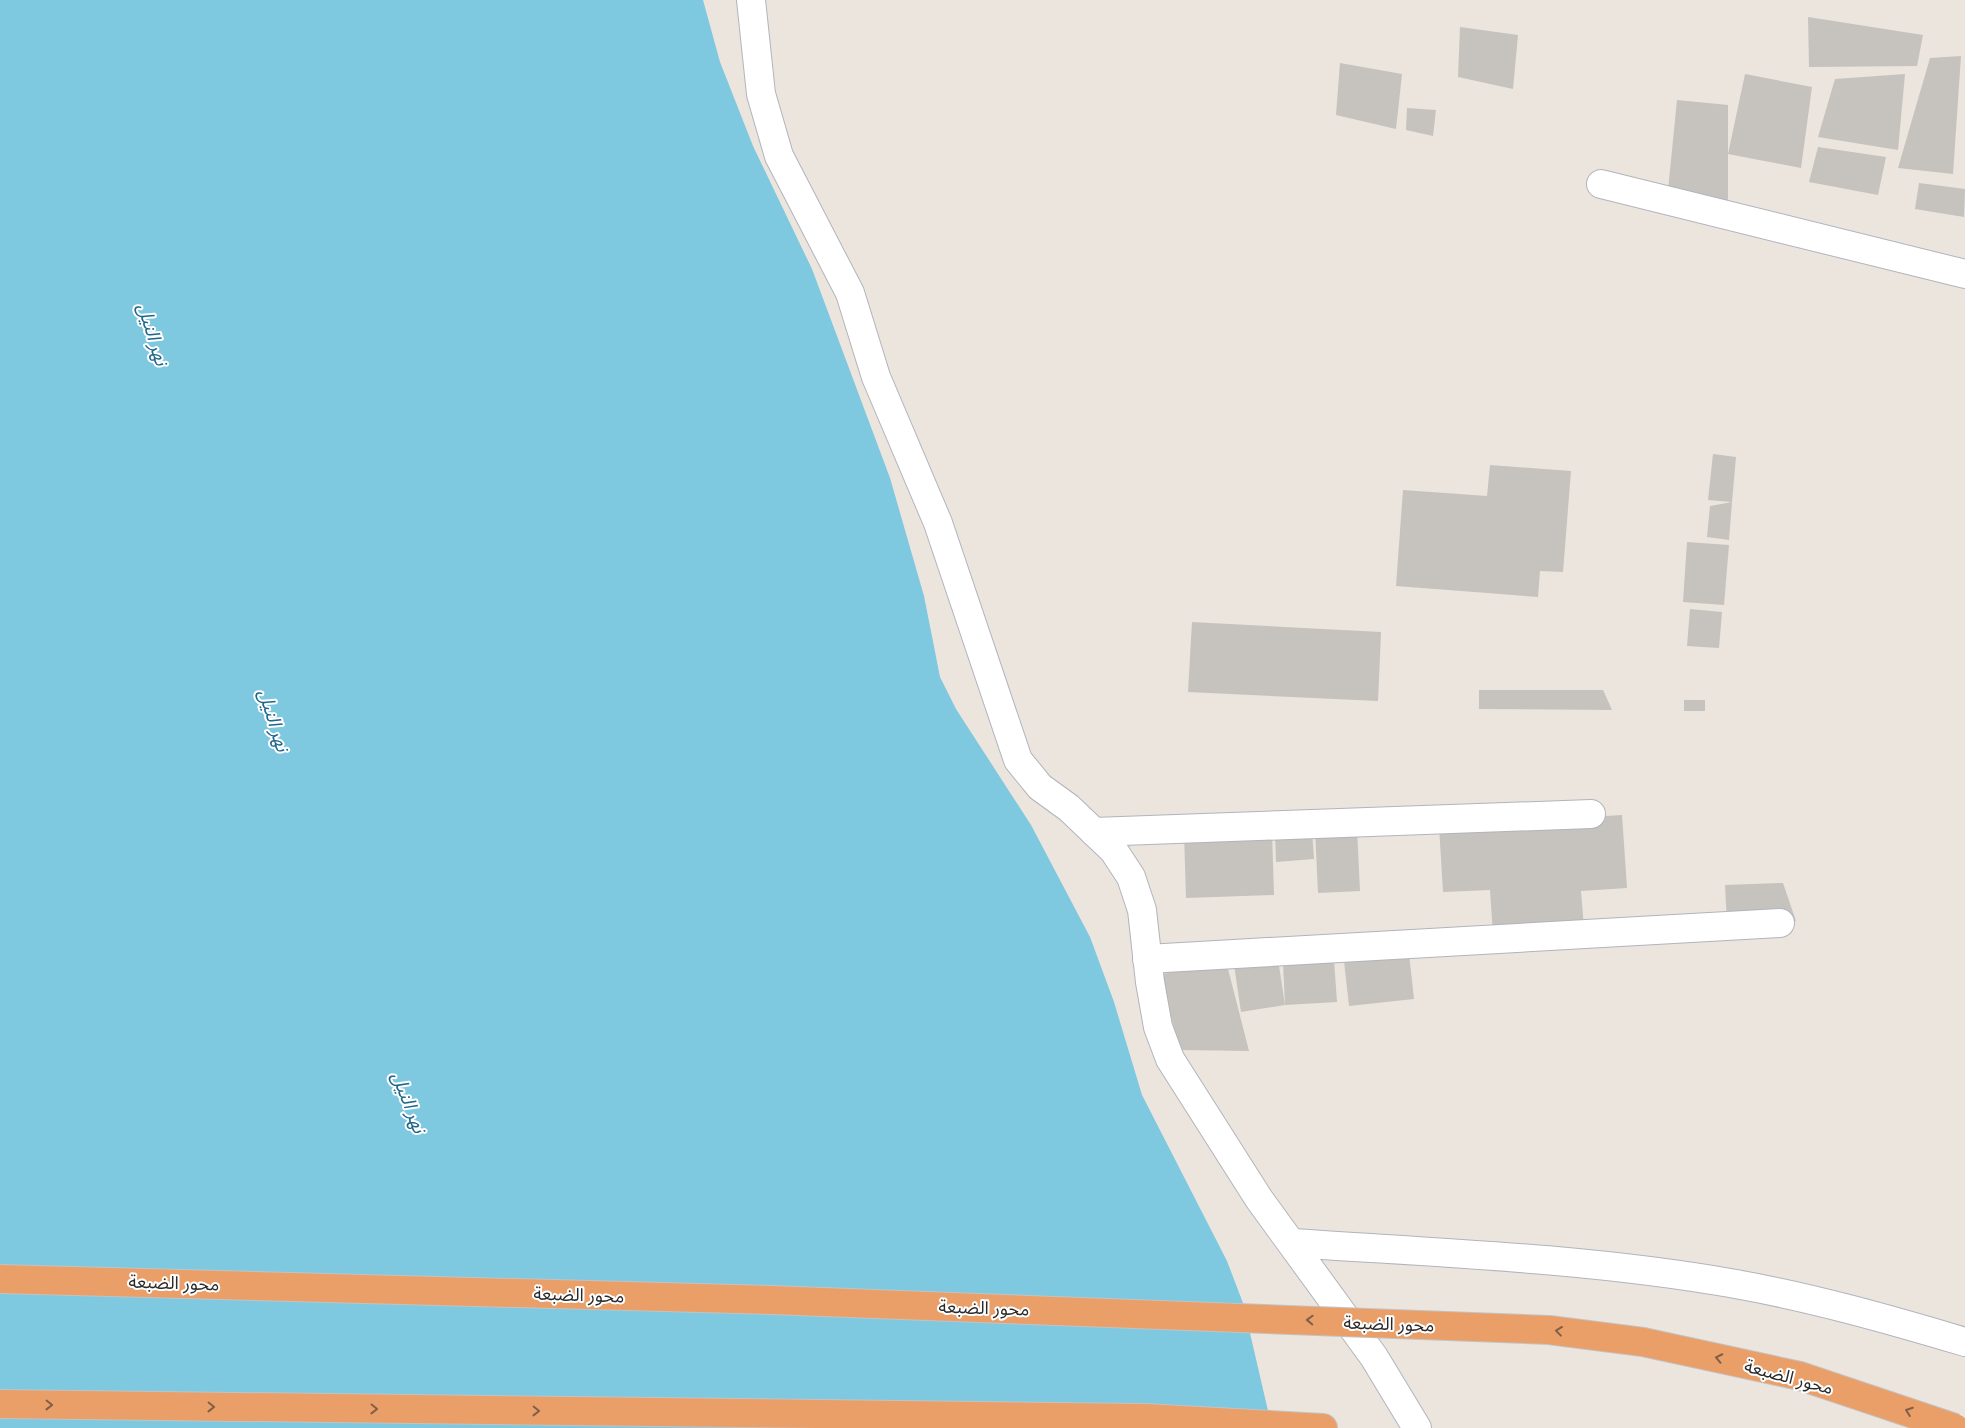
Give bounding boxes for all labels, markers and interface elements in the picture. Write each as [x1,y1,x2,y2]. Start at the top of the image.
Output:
water label: نهر النيل [133,300,175,370]
water label: نهر النيل [254,686,296,756]
water label: نهر النيل [387,1068,433,1138]
street label: محور الضبعة [128,1269,220,1296]
street label: محور الضبعة [533,1281,625,1308]
street label: محور الضبعة [938,1294,1030,1321]
street label: محور الضبعة [1343,1310,1435,1337]
one-way arrow [1305,1314,1313,1325]
one-way arrow [1555,1326,1563,1337]
one-way arrow [1715,1354,1724,1364]
street label: محور الضبعة [1742,1354,1836,1399]
one-way arrow [45,1399,53,1410]
one-way arrow [208,1402,215,1412]
one-way arrow [370,1404,378,1414]
one-way arrow [532,1406,540,1416]
one-way arrow [1906,1407,1914,1417]

